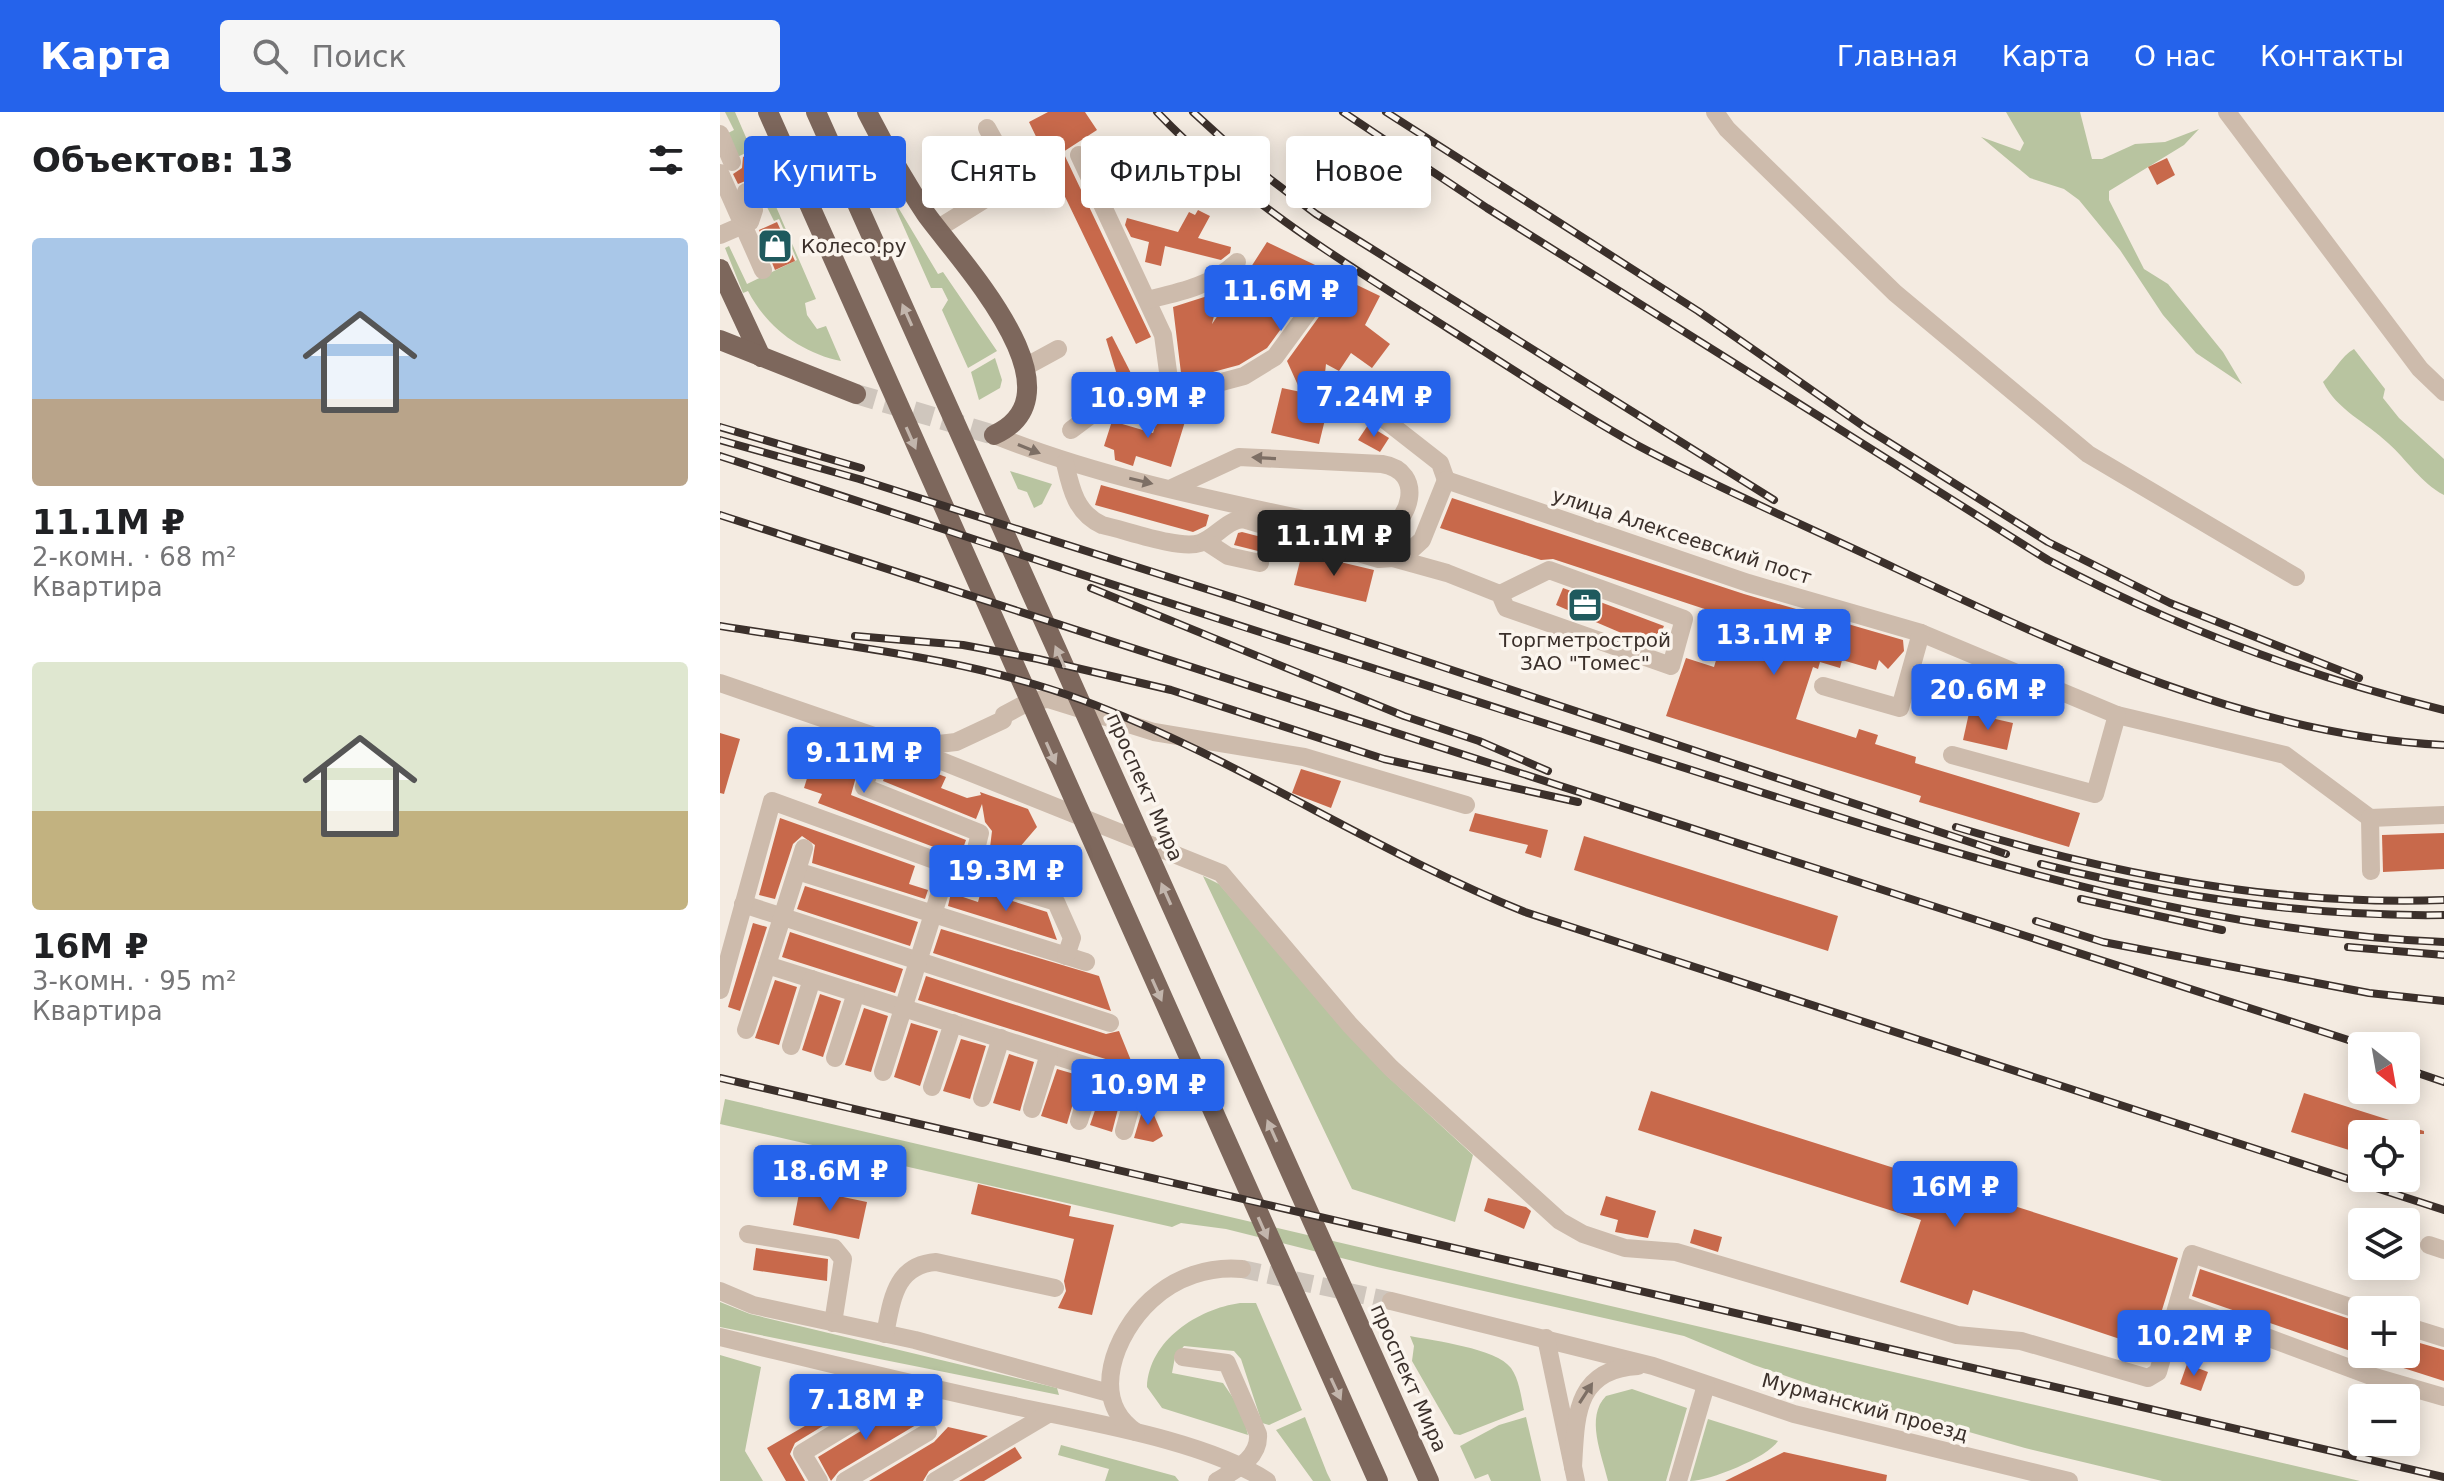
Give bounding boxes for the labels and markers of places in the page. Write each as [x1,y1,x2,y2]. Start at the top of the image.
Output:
shop icon: Колесо.ру [756,227,794,265]
place label: Колесо.ру [801,234,907,258]
pin: 11.6M ₽ [1207,265,1355,333]
pin: 7.24M ₽ [1300,371,1448,439]
pin: 10.9M ₽ [1074,372,1222,440]
pin: 11.1M ₽ [1260,510,1408,578]
office icon: Торгметрострой ЗАО "Томес" [1566,586,1604,624]
pin: 13.1M ₽ [1700,609,1848,677]
place label: Торгметрострой ЗАО "Томес" [1498,628,1671,675]
pin: 20.6M ₽ [1914,664,2062,732]
pin: 9.11M ₽ [790,727,938,795]
pin: 19.3M ₽ [932,845,1080,913]
pin: 10.9M ₽ [1074,1059,1222,1127]
pin: 18.6M ₽ [756,1145,904,1213]
pin: 16M ₽ [1899,1161,2011,1229]
pin: 10.2M ₽ [2120,1310,2268,1378]
pin: 7.18M ₽ [792,1374,940,1442]

